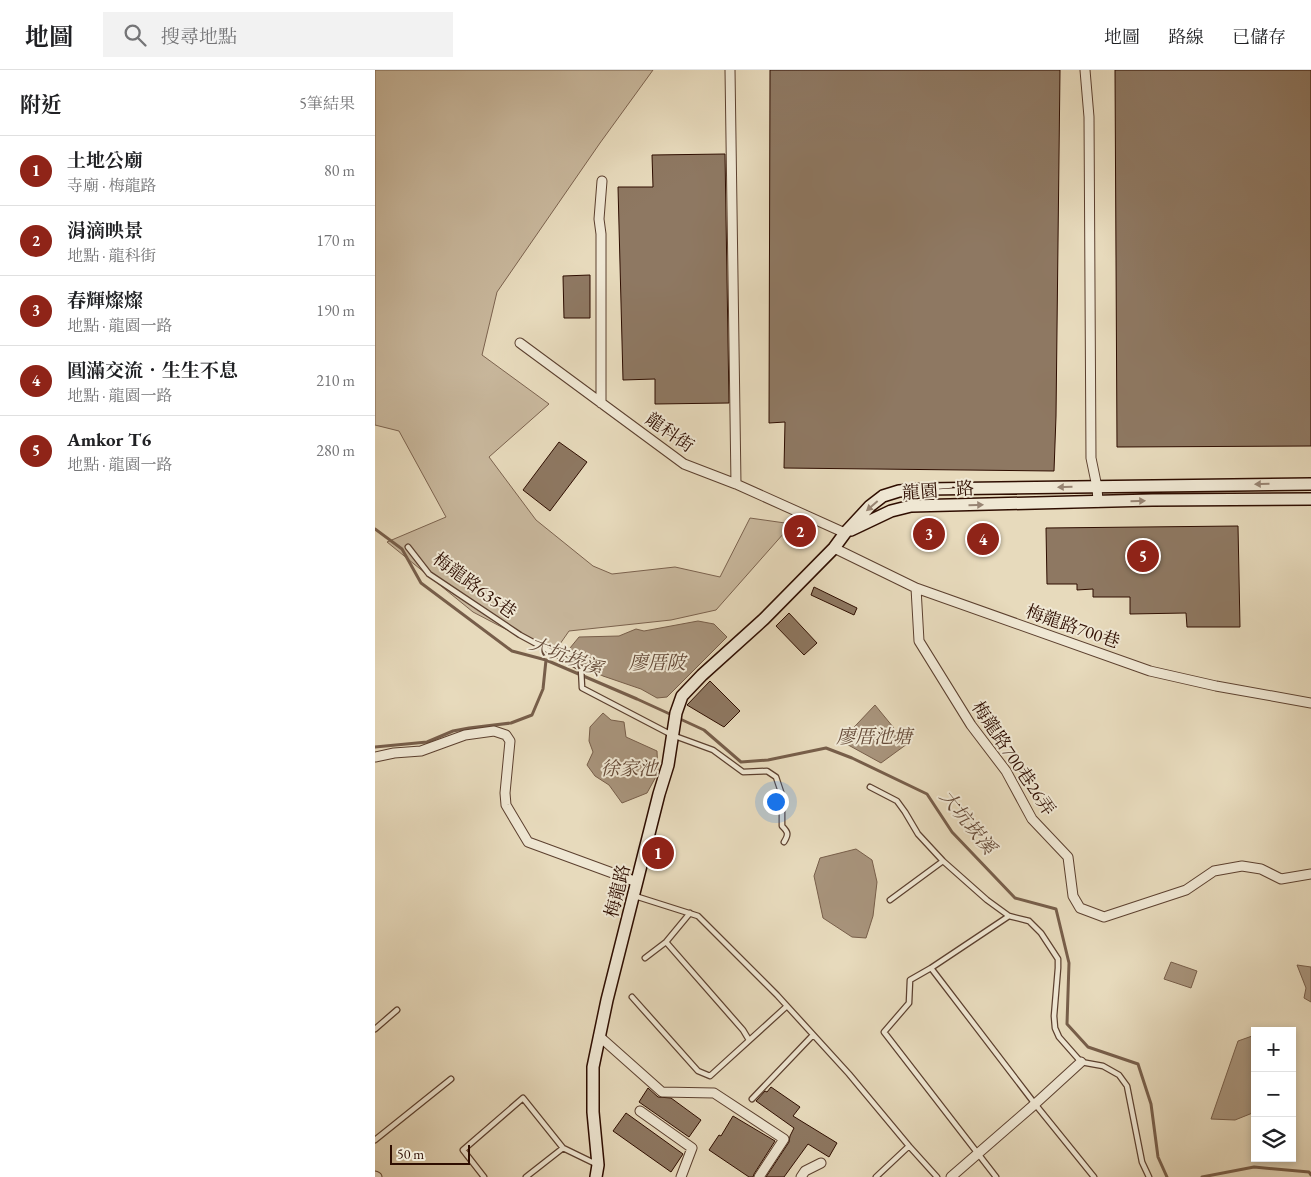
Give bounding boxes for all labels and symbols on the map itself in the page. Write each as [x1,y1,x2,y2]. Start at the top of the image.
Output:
street label: 龍科街 [641,407,699,457]
street label: 龍園一路 [901,476,975,504]
one-way arrow [1254,481,1270,489]
one-way arrow [1057,483,1073,491]
one-way arrow [1131,497,1147,505]
one-way arrow [866,500,878,512]
one-way arrow [968,501,984,509]
pin: 2 [784,512,816,550]
pin: 3 [913,515,945,553]
pin: 4 [967,520,999,558]
pin: 5 [1127,537,1159,575]
street label: 梅龍路635巷 [429,547,521,623]
street label: 梅龍路700巷 [1023,599,1123,653]
water label: 大坑崁溪 [526,631,608,682]
water label: 廖厝陂 [628,650,688,675]
street label: 梅龍路700巷26弄 [967,696,1061,820]
water label: 廖厝池塘 [836,724,915,749]
water label: 徐家池 [600,756,659,781]
water label: 大坑崁溪 [934,785,1003,861]
your location [763,789,789,815]
pin: 1 [642,834,674,872]
street label: 梅龍路 [599,862,635,920]
scale bar [390,1142,470,1165]

